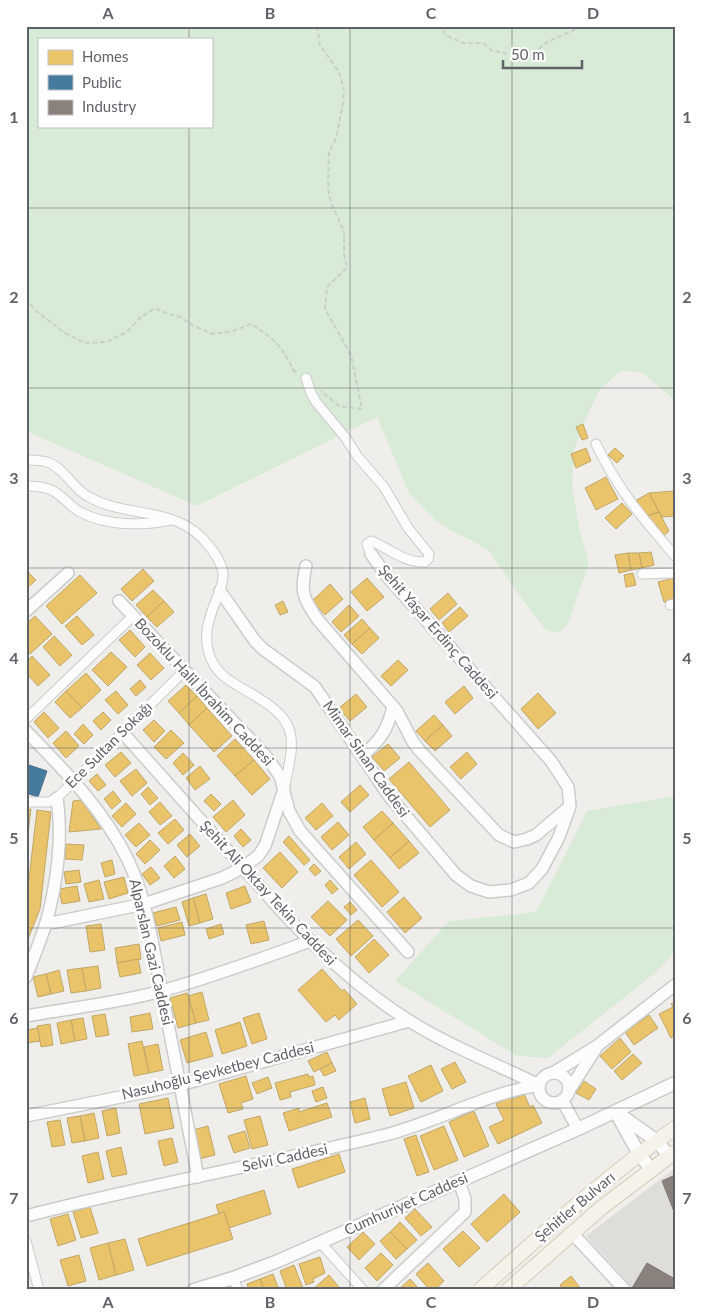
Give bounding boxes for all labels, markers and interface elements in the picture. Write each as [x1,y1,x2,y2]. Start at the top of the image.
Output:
text: A [101,3,114,22]
text: B [265,3,275,22]
text: C [426,3,437,22]
text: D [587,3,599,22]
legend [38,38,212,128]
scale bar [503,38,582,70]
text: 50 m [511,45,545,63]
text: Homes [82,47,128,65]
text: Public [82,73,122,91]
text: Industry [82,97,137,115]
text: 1 [9,107,19,126]
text: 1 [682,107,692,126]
text: 2 [9,287,19,306]
text: 2 [682,287,692,306]
text: 3 [9,468,19,487]
text: 3 [682,468,692,487]
street label: Şehit Yaşar Erdinç Caddesi [376,561,502,702]
street label: Bozoklu Halil İbrahim Caddesi [132,614,278,769]
text: 4 [9,648,19,667]
text: 4 [682,648,692,667]
street label: Ece Sultan Sokağı [61,697,155,791]
street label: Mimar Sinan Caddesi [320,697,414,820]
street label: Şehit Ali Oktay Tekin Caddesi [197,816,341,968]
text: 5 [9,828,19,847]
text: 5 [682,828,692,847]
street label: Alparslan Gazi Caddesi [126,877,178,1027]
text: 6 [9,1008,19,1027]
text: 6 [682,1008,692,1027]
street label: Nasuhoğlu Şevketbey Caddesi [120,1037,316,1103]
street label: Selvi Caddesi [240,1139,329,1175]
street label: Şehitler Bulvarı [531,1167,618,1245]
street label: Cumhuriyet Caddesi [341,1168,470,1238]
text: 7 [9,1188,19,1207]
text: 7 [682,1188,692,1207]
text: A [101,1292,114,1311]
text: B [265,1292,275,1311]
text: C [426,1292,437,1311]
text: D [587,1292,599,1311]

